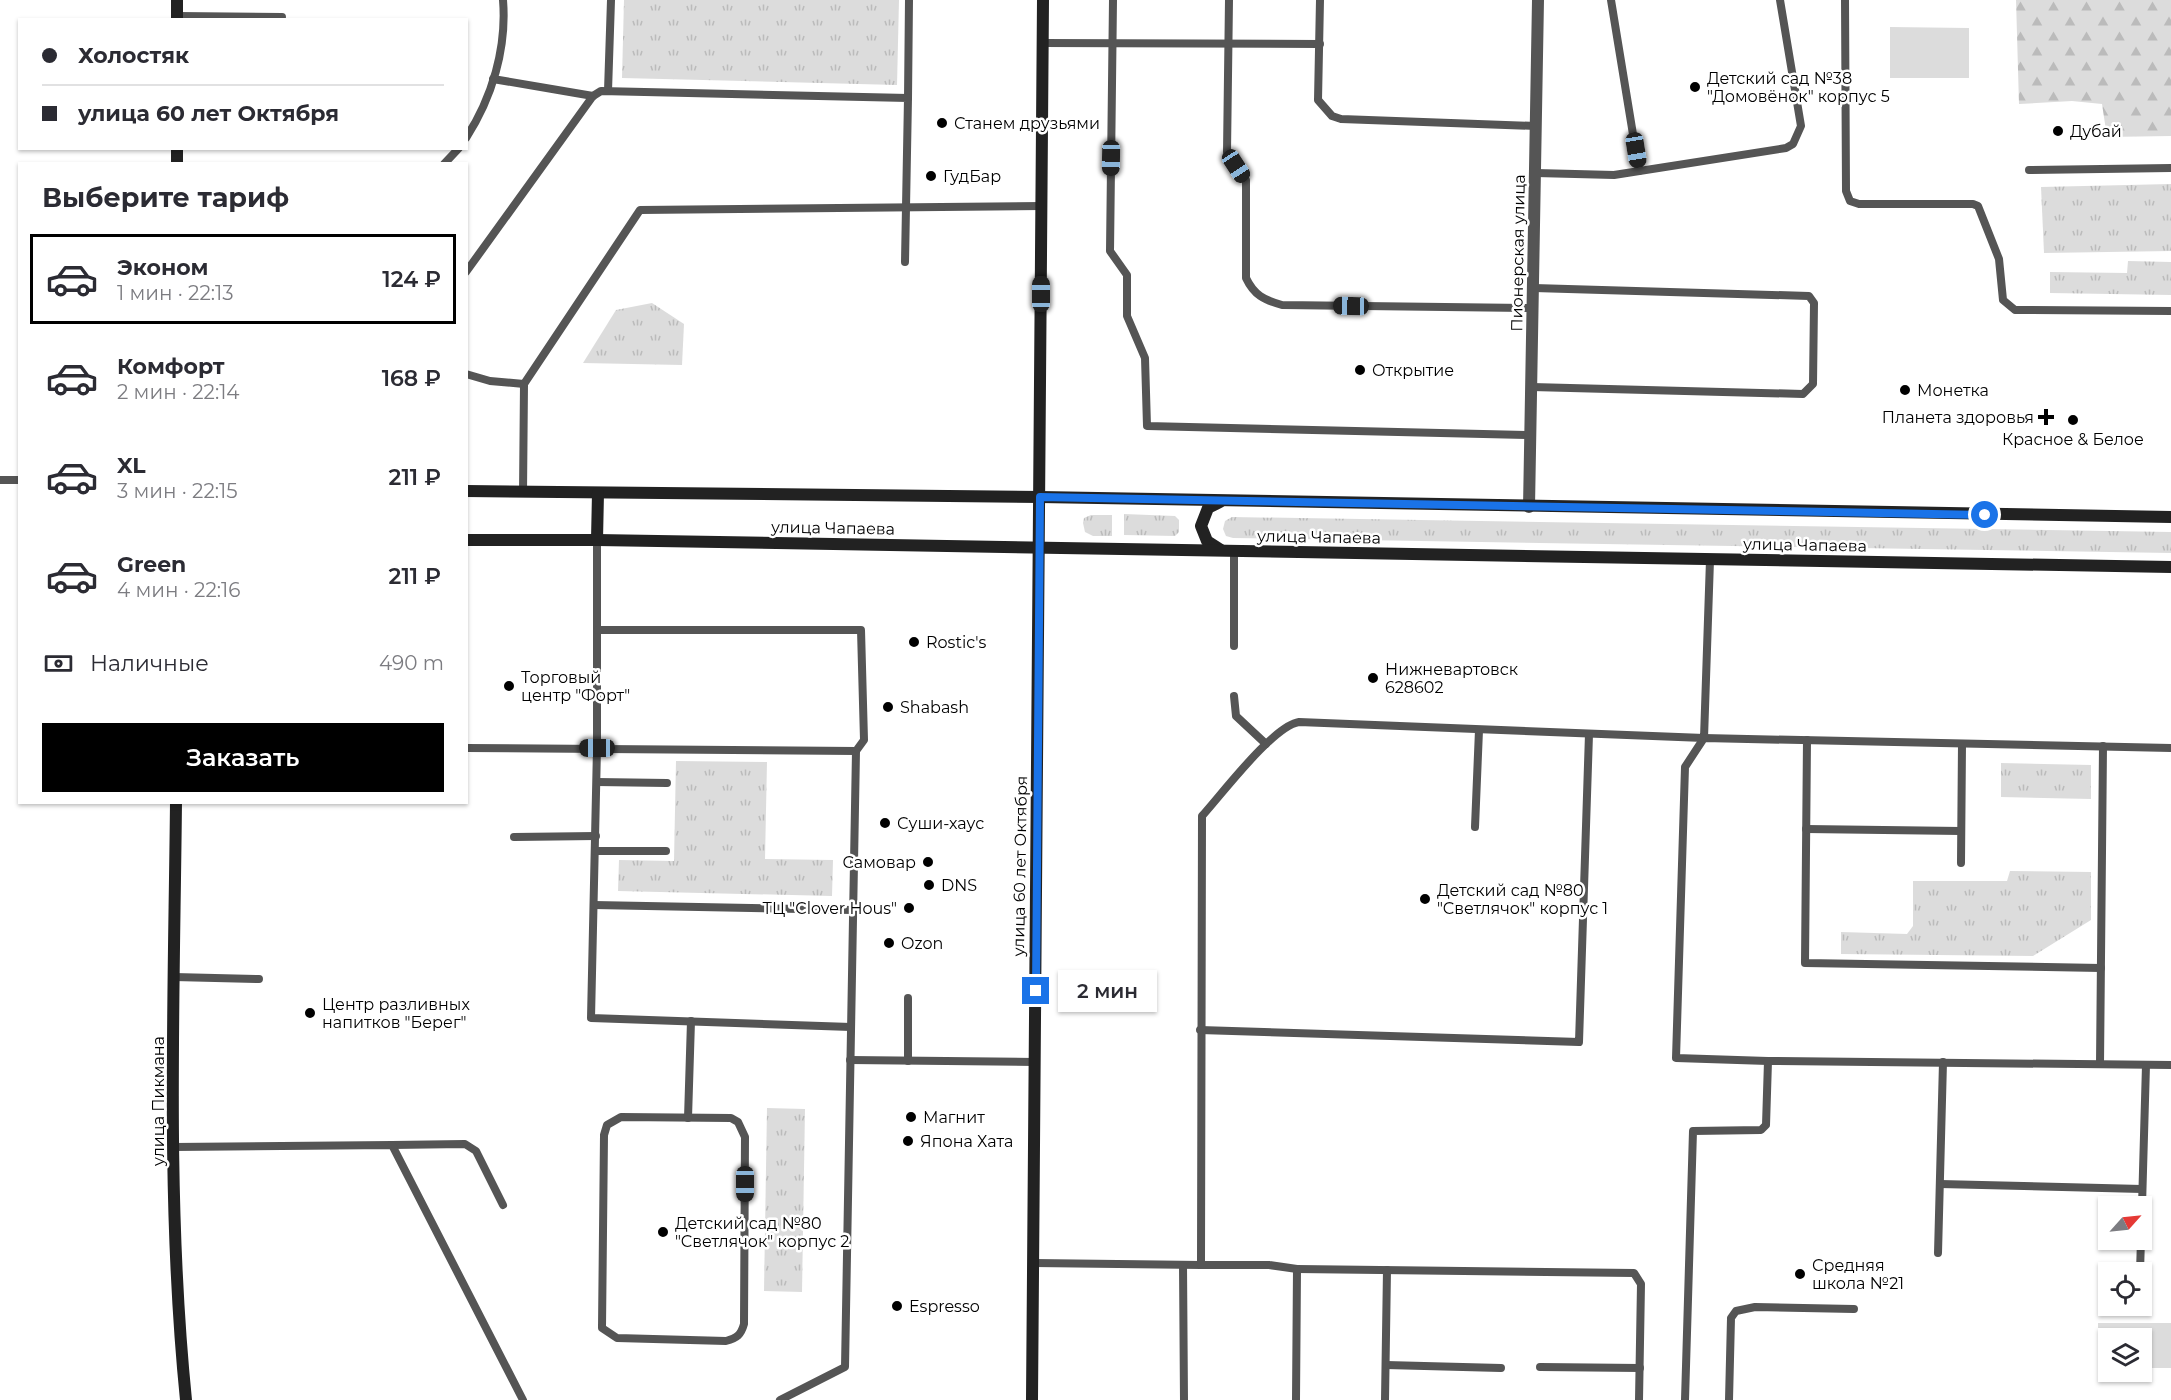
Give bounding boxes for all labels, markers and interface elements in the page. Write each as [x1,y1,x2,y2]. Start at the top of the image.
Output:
text: Холостяк [78,42,189,69]
place label: Детский сад №38 "Домовёнок" корпус 5 [1707,69,1890,106]
marker: Детский сад №38 "Домовёнок" корпус 5 [1688,80,1702,94]
text: улица 60 лет Октября [78,100,339,127]
place label: Станем друзьями [954,114,1100,133]
marker: Станем друзьями [935,116,949,130]
place label: Дубай [2070,122,2122,141]
marker: Дубай [2051,124,2065,138]
car [1624,131,1648,169]
car [1102,140,1120,176]
car [1219,146,1253,186]
place label: ГудБар [943,167,1001,186]
marker: ГудБар [924,169,938,183]
street label: Пионерская улица [1507,174,1529,332]
text: Выберите тариф [42,181,289,214]
icon: car [45,252,99,306]
text: Эконом [117,254,208,281]
text: 124 ₽ [382,266,441,293]
car [1032,276,1050,312]
text: 1 мин · 22:13 [117,281,234,305]
car [1333,297,1369,315]
icon: car [45,351,99,405]
text: Комфорт [117,353,225,380]
place label: Открытие [1372,361,1454,380]
marker: Открытие [1353,363,1367,377]
text: 168 ₽ [382,365,441,392]
text: 2 мин · 22:14 [117,380,240,404]
place label: Монетка [1917,381,1989,400]
marker: Монетка [1898,383,1912,397]
place label: Планета здоровья [1882,408,2034,427]
marker: Планета здоровья [2039,410,2053,424]
marker: Красное & Белое [2066,413,2080,427]
place label: Красное & Белое [2002,430,2144,449]
icon: car [45,450,99,504]
text: XL [117,452,146,479]
text: 211 ₽ [389,464,441,491]
text: 3 мин · 22:15 [117,479,238,503]
route start [1971,501,1998,528]
street label: улица Чапаева [770,517,895,539]
street label: улица Чапаева [1256,526,1381,548]
street label: улица Чапаева [1742,534,1867,556]
icon: car [45,549,99,603]
text: Green [117,551,186,578]
text: 211 ₽ [389,563,441,590]
text: 4 мин · 22:16 [117,578,240,602]
place label: Rostic's [926,633,986,652]
marker: Rostic's [907,635,921,649]
icon: cash [42,647,75,680]
text: Наличные [90,650,209,677]
text: 490 m [379,651,444,675]
place label: Нижневартовск 628602 [1385,660,1519,697]
place label: Торговый центр "Форт" [521,668,630,705]
marker: Нижневартовск 628602 [1366,671,1380,685]
marker: Торговый центр "Форт" [502,679,516,693]
place label: Shabash [900,698,969,717]
marker: Shabash [881,700,895,714]
button: Заказать [42,723,444,792]
car [579,739,615,757]
street label: улица 60 лет Октября [1009,775,1031,958]
place label: Суши-хаус [897,814,984,833]
marker: Суши-хаус [878,816,892,830]
place label: Самовар [842,853,916,872]
marker: Самовар [921,855,935,869]
place label: DNS [941,876,977,895]
marker: DNS [922,878,936,892]
place label: Детский сад №80 "Светлячок" корпус 1 [1437,881,1608,918]
marker: Детский сад №80 "Светлячок" корпус 1 [1418,892,1432,906]
place label: ТЦ "Clover Hous" [762,899,897,918]
marker: ТЦ "Clover Hous" [902,901,916,915]
place label: Ozon [901,934,943,953]
marker: Ozon [882,936,896,950]
callout: 2 мин [1057,970,1156,1012]
route end [1022,977,1049,1004]
text: 2 мин [1077,979,1138,1003]
place label: Центр разливных напитков "Берег" [322,995,470,1032]
marker: Центр разливных напитков "Берег" [303,1006,317,1020]
street label: улица Пикмана [149,1036,168,1167]
place label: Магнит [923,1108,985,1127]
marker: Магнит [904,1110,918,1124]
place label: Япона Хата [920,1132,1013,1151]
marker: Япона Хата [901,1134,915,1148]
car [736,1166,754,1202]
north arrow [2098,1196,2152,1250]
map controls [2098,1196,2152,1382]
place label: Детский сад №80 "Светлячок" корпус 2 [675,1214,849,1251]
marker: Детский сад №80 "Светлячок" корпус 2 [656,1225,670,1239]
place label: Средняя школа №21 [1812,1256,1904,1293]
button: locate [2098,1262,2152,1316]
marker: Средняя школа №21 [1793,1267,1807,1281]
place label: Espresso [909,1297,980,1316]
marker: Espresso [890,1299,904,1313]
button: layers [2098,1328,2152,1382]

